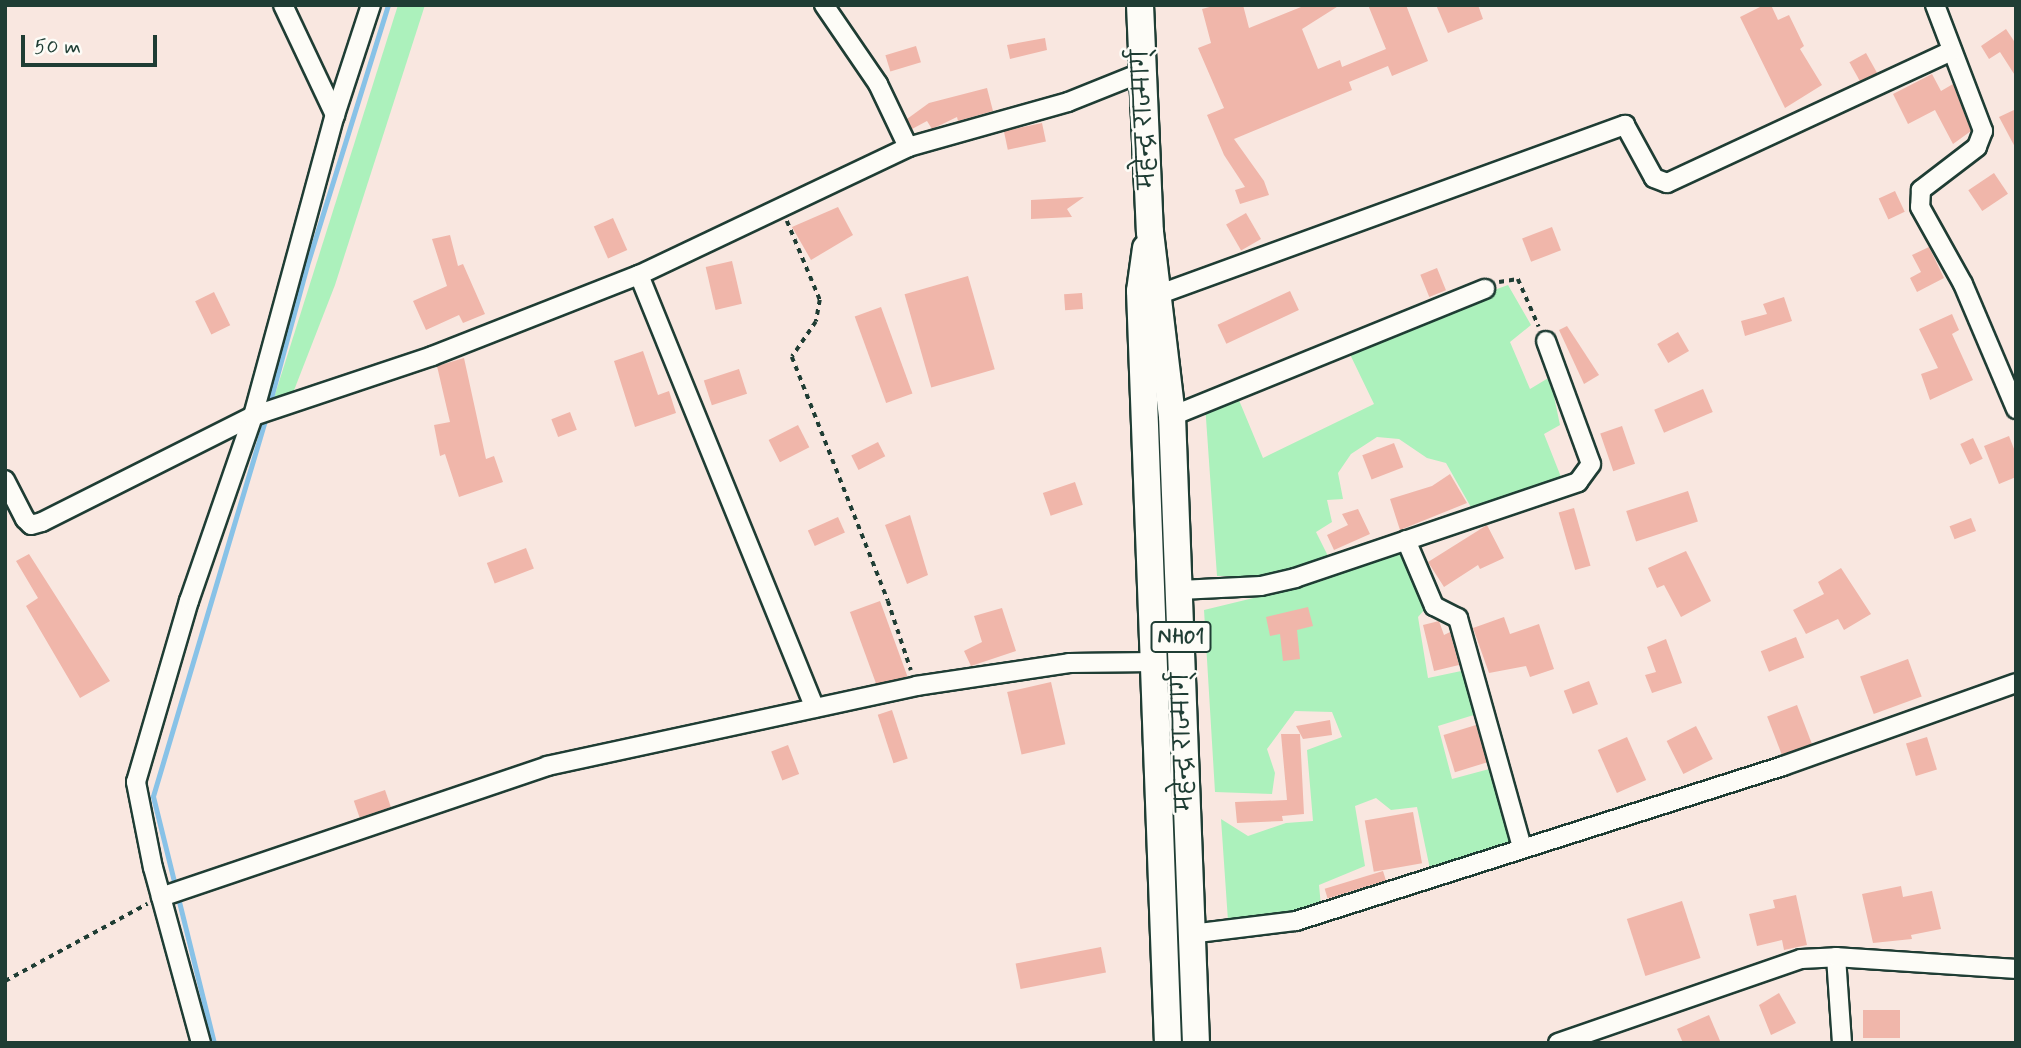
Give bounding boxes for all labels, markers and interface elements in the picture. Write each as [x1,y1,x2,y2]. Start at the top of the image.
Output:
scale bar [24,21,161,65]
text: 50 m [34,33,81,61]
street label: महेन्द्र राज्मार्ग् [1128,49,1162,189]
road number: NH01 [1150,620,1212,654]
street label: महेन्द्र राज्मार्ग् [1168,672,1200,812]

